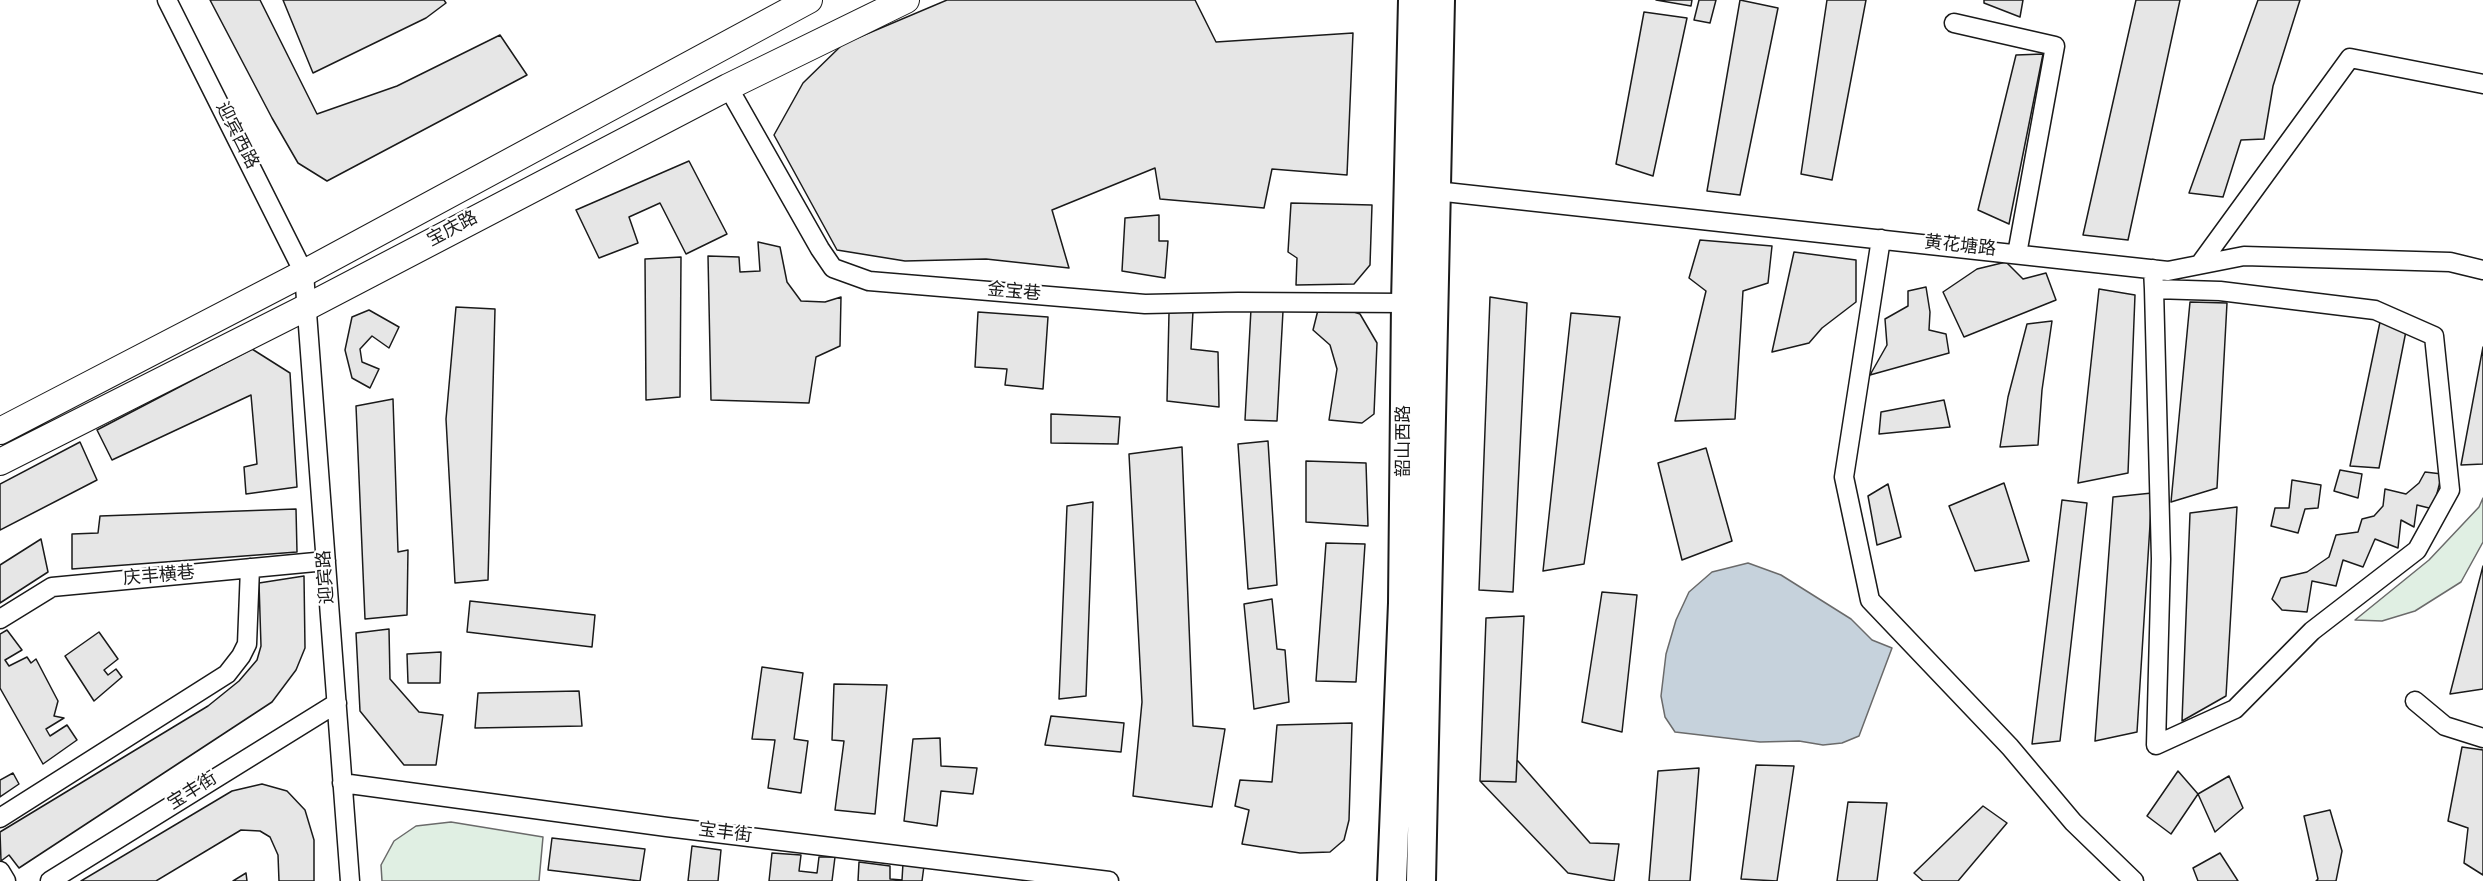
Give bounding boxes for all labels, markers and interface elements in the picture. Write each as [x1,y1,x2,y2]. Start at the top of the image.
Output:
street label: 迎宾西路 [210,99,262,173]
street label: 宝庆路 [424,208,482,252]
street label: 黄花塘路 [1923,232,1997,262]
street label: 金宝巷 [986,280,1042,306]
street label: 韶山西路 [1394,405,1416,477]
street label: 迎宾路 [314,549,340,605]
street label: 庆丰横巷 [122,563,196,591]
street label: 宝丰街 [164,769,222,815]
street label: 宝丰街 [697,820,753,848]

